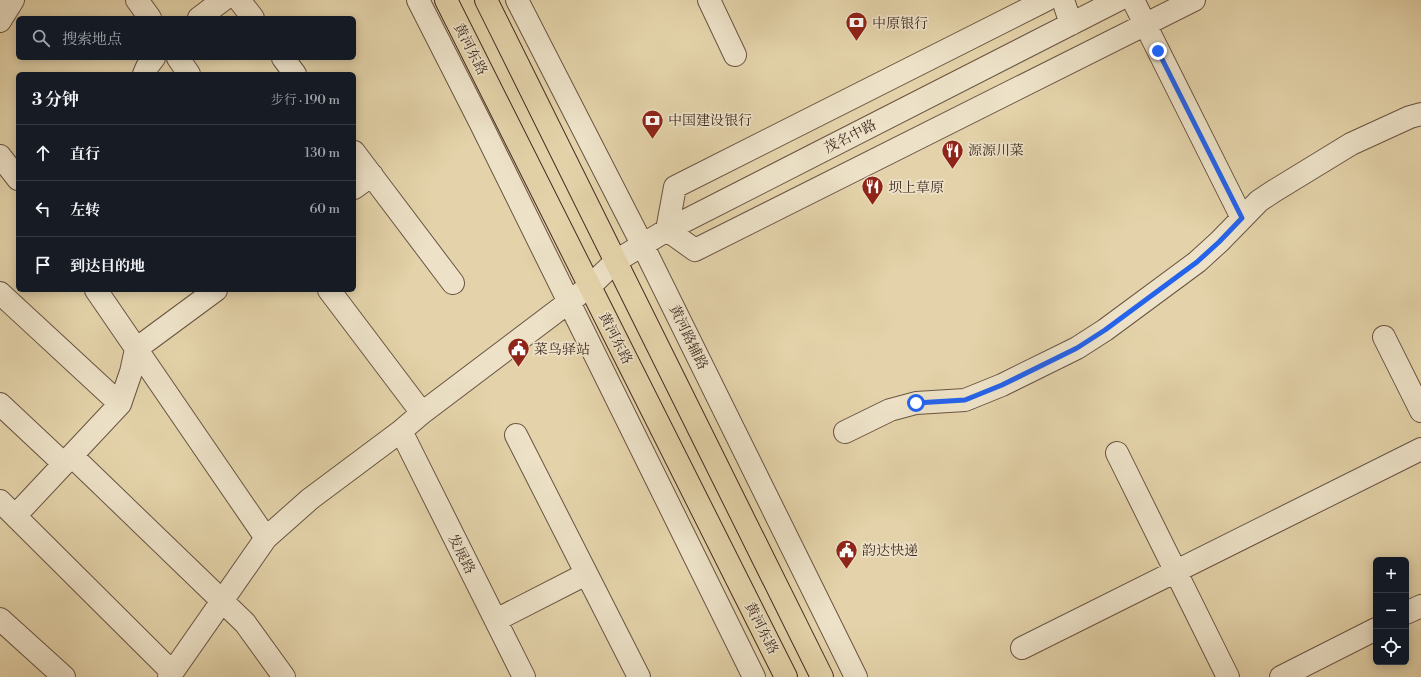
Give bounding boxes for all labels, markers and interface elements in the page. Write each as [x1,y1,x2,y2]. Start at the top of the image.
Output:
bank icon: 中原银行 [843,10,869,43]
place label: 中原银行 [872,15,928,33]
search box [16,16,356,60]
street label: 黄河东路 [449,20,491,78]
icon: search [30,27,52,49]
text: 搜索地点 [62,30,122,49]
route end [1149,42,1167,60]
text: 3 分钟 [32,89,79,111]
text: 步行 · 190 m [271,92,340,108]
bank icon: 中国建设银行 [640,107,666,140]
place label: 中国建设银行 [668,112,752,130]
street label: 茂名中路 [821,116,879,158]
restaurant icon: 源源川菜 [939,137,965,170]
icon: ahead [32,142,54,164]
place label: 源源川菜 [968,142,1024,160]
text: 直行 [70,145,100,164]
text: 130 m [305,145,340,161]
restaurant icon: 坝上草原 [860,174,886,207]
place label: 坝上草原 [888,179,944,197]
icon: left [32,198,54,220]
text: 左转 [70,201,100,220]
text: 60 m [309,201,340,217]
icon: arrive [32,254,54,276]
text: 到达目的地 [70,257,145,276]
street label: 黄河路辅路 [665,302,712,373]
street label: 黄河东路 [594,309,636,367]
public building icon: 菜鸟驿站 [506,336,532,369]
place label: 菜鸟驿站 [534,341,590,359]
route start [907,394,925,412]
street label: 发展路 [444,532,479,577]
public building icon: 韵达快递 [833,537,859,570]
place label: 韵达快递 [862,542,918,560]
map controls [1373,557,1409,665]
button: + [1373,557,1409,593]
button: − [1373,593,1409,629]
street label: 黄河东路 [740,599,782,657]
button: locate [1373,629,1409,665]

